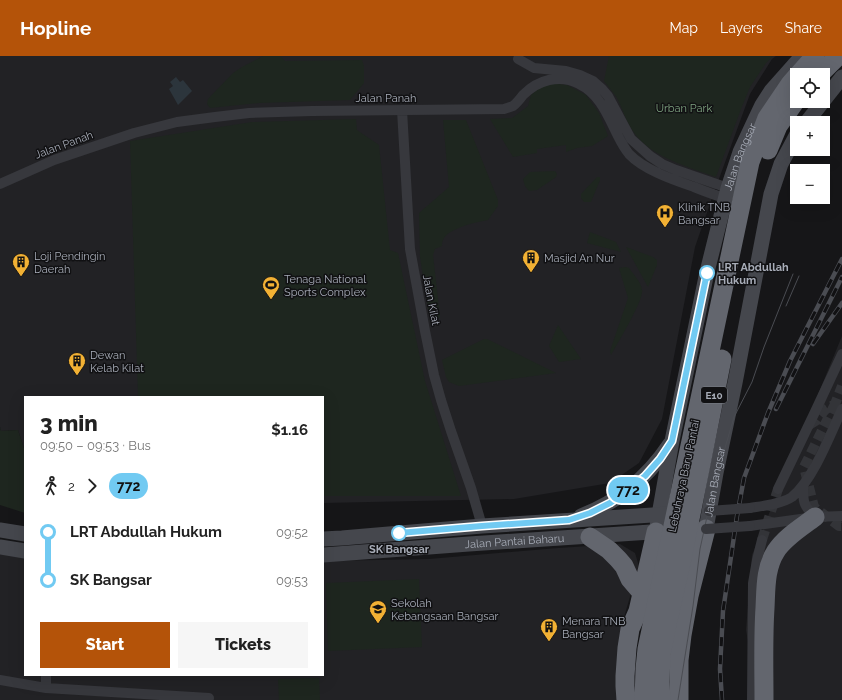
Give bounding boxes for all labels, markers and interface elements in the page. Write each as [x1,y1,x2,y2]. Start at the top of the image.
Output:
text: Hopline [20,17,91,39]
text: Map [670,20,698,36]
text: Layers [720,20,763,36]
text: Share [785,20,822,36]
map controls [790,68,830,204]
button: locate [790,68,830,108]
street label: Jalan Panah [356,92,417,105]
park label: Urban Park [656,102,712,115]
button: + [790,116,830,156]
street label: Jalan Bangsar [721,121,759,192]
street label: Jalan Panah [33,128,95,162]
button: − [790,164,830,204]
place label: Klinik TNB Bangsar [678,201,730,227]
hospital icon: Klinik TNB Bangsar [655,203,675,228]
building icon: Masjid An Nur [521,248,541,273]
place label: Loji Pendingin Daerah [34,250,105,276]
building icon: Loji Pendingin Daerah [11,252,31,277]
place label: Masjid An Nur [544,252,615,265]
place label: LRT Abdullah Hukum [718,261,789,287]
marker: LRT Abdullah Hukum [699,265,715,281]
place label: Tenaga National Sports Complex [284,273,366,299]
street label: Jalan Kilat [420,273,442,327]
sports icon: Tenaga National Sports Complex [261,275,281,300]
place label: Dewan Kelab Kilat [90,349,144,375]
building icon: Dewan Kelab Kilat [67,351,87,376]
road number: E10 [701,387,727,403]
text: 3 min [40,410,98,436]
street label: Lebuhraya Baru Pantai [666,419,702,533]
text: $1.16 [271,421,308,439]
text: 09:50 – 09:53 · Bus [40,438,151,453]
street label: Jalan Bangsar [702,445,728,518]
icon: walk [40,475,62,497]
icon: forward [81,475,103,497]
line badge: 772 [605,477,651,503]
text: 772 [117,478,140,494]
text: 2 [68,479,75,494]
text: 772 [616,482,640,498]
text: LRT Abdullah Hukum [70,523,222,541]
text: 09:52 [276,525,308,540]
marker: SK Bangsar [391,525,407,541]
street label: Jalan Pantai Baharu [464,531,565,551]
place label: SK Bangsar [369,543,430,556]
text: SK Bangsar [70,571,152,589]
text: 09:53 [276,573,308,588]
place label: Sekolah Kebangsaan Bangsar [391,597,499,623]
school or university icon: Sekolah Kebangsaan Bangsar [368,599,388,624]
place label: Menara TNB Bangsar [562,615,625,641]
building icon: Menara TNB Bangsar [539,617,559,642]
button: Start [40,622,170,668]
button: Tickets [178,622,308,668]

